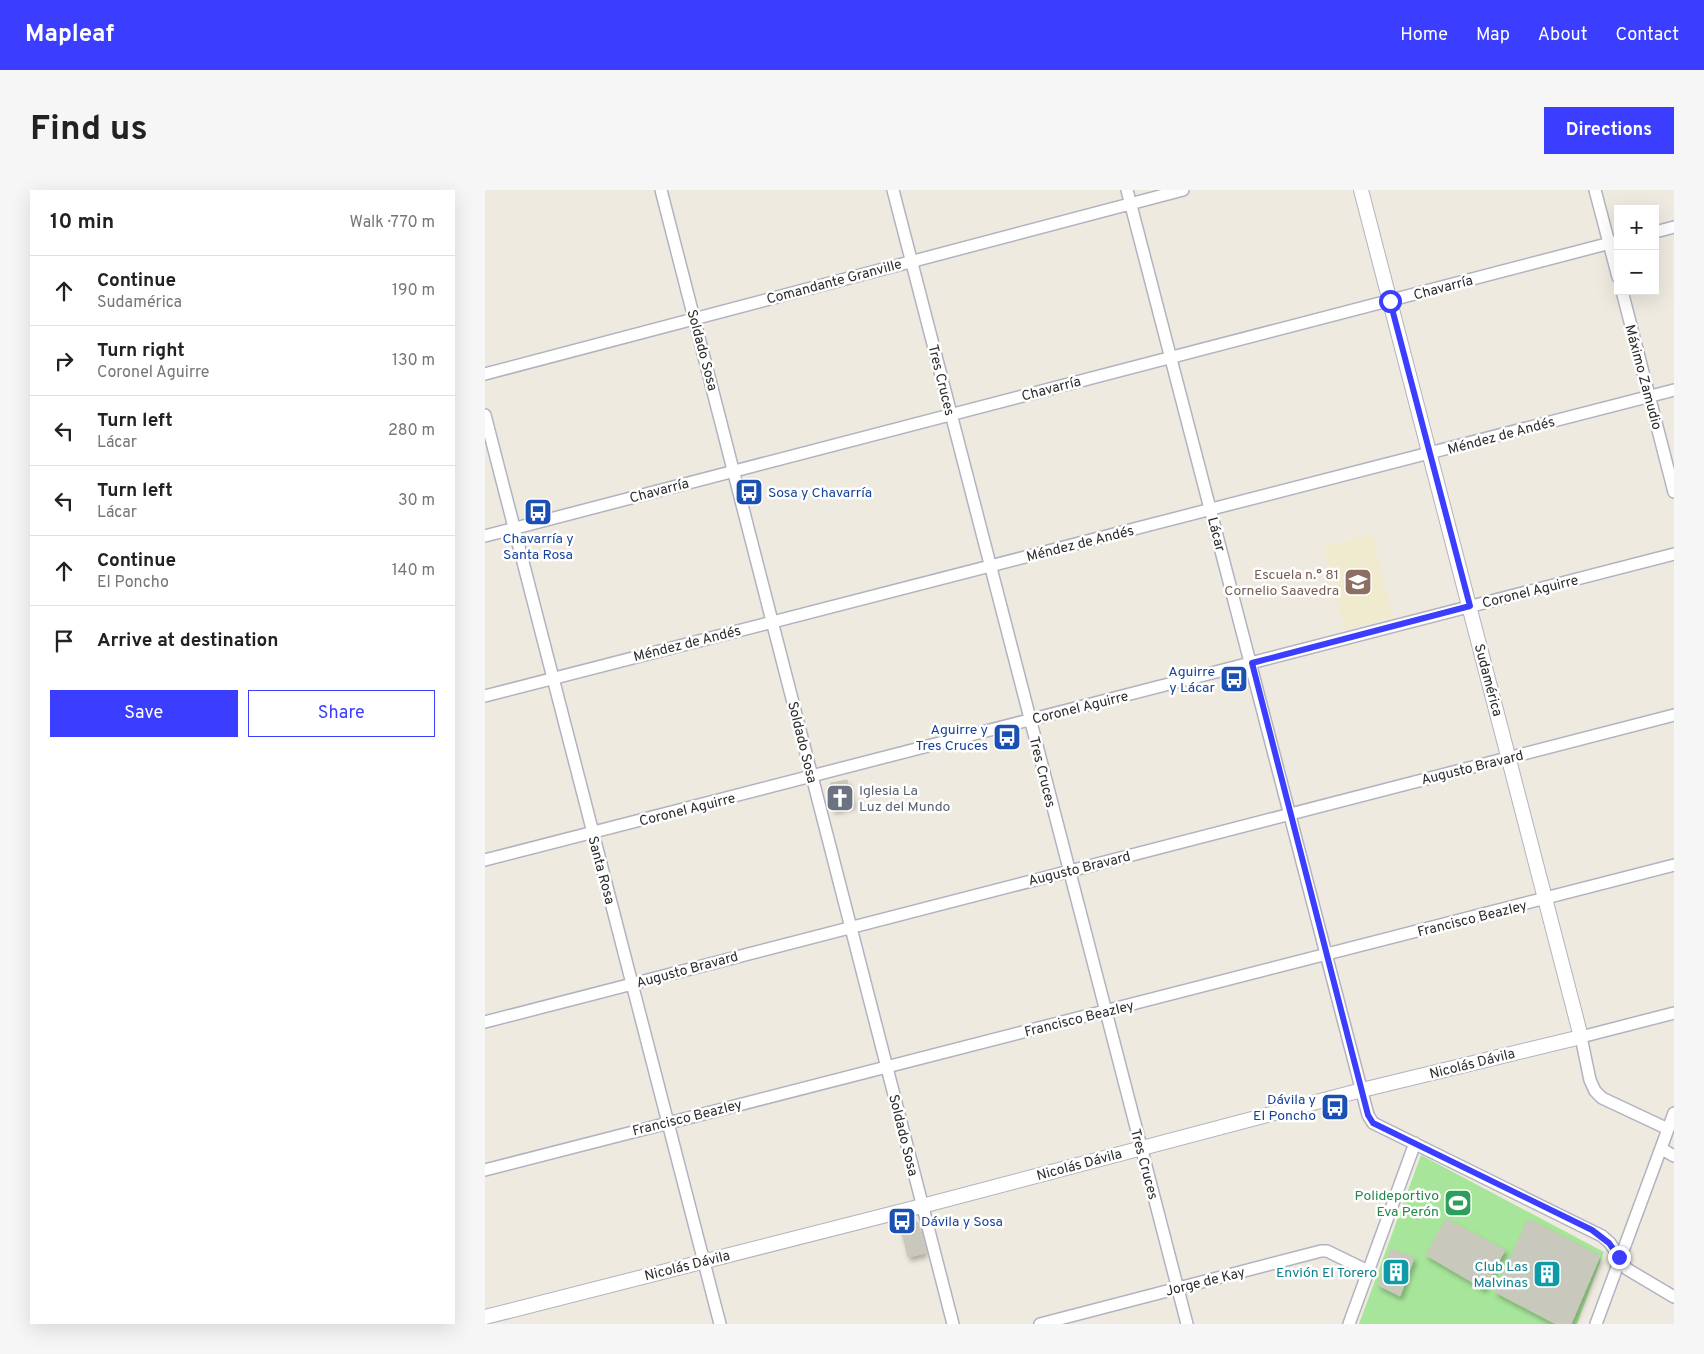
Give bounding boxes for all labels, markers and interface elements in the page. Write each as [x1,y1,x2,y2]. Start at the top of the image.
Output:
text: Mapleaf [25,20,114,50]
text: Home [1400,24,1448,47]
text: Map [1476,24,1510,47]
text: About [1538,24,1587,47]
text: Contact [1615,24,1679,47]
button: Directions [1544,107,1674,154]
text: Find us [30,108,148,152]
map controls [1614,205,1659,295]
button: + [1614,205,1659,250]
text: 10 min [50,209,114,236]
text: Walk · 770 m [350,213,435,233]
button: − [1614,250,1659,295]
street label: Comandante Granville [765,256,904,309]
text: Continue [97,269,176,293]
street label: Chavarría [1412,272,1475,304]
icon: ahead [50,277,78,305]
text: 190 m [392,281,435,301]
route start [1379,290,1402,313]
text: Sudamérica [97,293,182,313]
street label: Soldado Sosa [683,308,721,393]
street label: Máximo Zamudio [1620,323,1665,432]
text: Turn right [97,339,185,363]
street label: Tres Cruces [924,343,958,418]
icon: right [50,347,78,375]
text: 130 m [392,351,435,371]
text: Coronel Aguirre [97,363,209,383]
street label: Chavarría [1020,373,1083,405]
text: Turn left [97,409,173,433]
street label: Méndez de Andés [1446,414,1557,459]
icon: left [50,417,78,445]
text: 280 m [388,421,435,441]
text: Lácar [97,433,137,453]
street label: Chavarría [628,475,691,507]
bus stop icon: Sosa y Chavarría [734,477,764,507]
text: Turn left [97,479,173,503]
place label: Sosa y Chavarría [768,485,872,502]
icon: left [50,487,78,515]
text: 30 m [398,491,435,511]
bus stop icon: Chavarría y Santa Rosa [523,497,553,527]
text: Lácar [97,503,137,523]
street label: Lácar [1203,515,1228,554]
street label: Méndez de Andés [1025,523,1136,566]
place label: Chavarría y Santa Rosa [502,531,574,564]
text: Continue [97,549,176,573]
icon: ahead [50,557,78,585]
text: 140 m [392,561,435,581]
place label: Escuela n.° 81 Cornelio Saavedra [1224,567,1339,600]
school or university icon: Escuela n.° 81 Cornelio Saavedra [1343,567,1373,597]
street label: Coronel Aguirre [1481,572,1580,613]
text: El Poncho [97,573,169,593]
street label: Méndez de Andés [632,623,743,666]
icon: arrive [50,627,78,655]
text: Arrive at destination [97,629,278,653]
street label: Sudamérica [1470,642,1505,719]
place label: Aguirre y Lácar [1168,664,1216,697]
bus stop icon: Aguirre y Lácar [1219,664,1249,694]
street label: Coronel Aguirre [1031,688,1130,729]
button: Save [50,690,238,737]
button: Share [248,690,435,737]
street label: Soldado Sosa [783,700,820,785]
place label: Aguirre y Tres Cruces [915,722,988,755]
bus stop icon: Aguirre y Tres Cruces [992,722,1022,752]
street label: Tres Cruces [1025,735,1059,810]
street label: Augusto Bravard [1419,748,1525,789]
church icon: Iglesia La Luz del Mundo [825,783,855,813]
place label: Iglesia La Luz del Mundo [859,783,951,816]
street label: Coronel Aguirre [638,790,737,831]
street label: Santa Rosa [583,834,618,906]
street label: Augusto Bravard [1026,849,1132,890]
street label: Francisco Beazley [1416,898,1529,941]
street label: Augusto Bravard [635,949,740,992]
street label: Francisco Beazley [1023,998,1136,1041]
street label: Nicolás Dávila [1428,1046,1517,1083]
place label: Dávila y El Poncho [1253,1092,1316,1125]
bus stop icon: Dávila y El Poncho [1320,1092,1350,1122]
street label: Soldado Sosa [884,1093,921,1178]
street label: Francisco Beazley [631,1097,744,1140]
street label: Tres Cruces [1126,1127,1161,1202]
street label: Nicolás Dávila [1035,1146,1124,1185]
place label: Polideportivo Eva Perón [1355,1188,1439,1221]
sports icon: Polideportivo Eva Perón [1443,1188,1473,1218]
bus stop icon: Dávila y Sosa [887,1206,917,1236]
place label: Dávila y Sosa [921,1214,1003,1231]
route end [1608,1246,1631,1269]
street label: Nicolás Dávila [643,1248,732,1285]
building icon: Envión El Torero [1381,1257,1411,1287]
place label: Club Las Malvinas [1474,1259,1528,1292]
building icon: Club Las Malvinas [1532,1259,1562,1289]
street label: Jorge de Kay [1164,1264,1247,1301]
place label: Envión El Torero [1276,1265,1377,1282]

